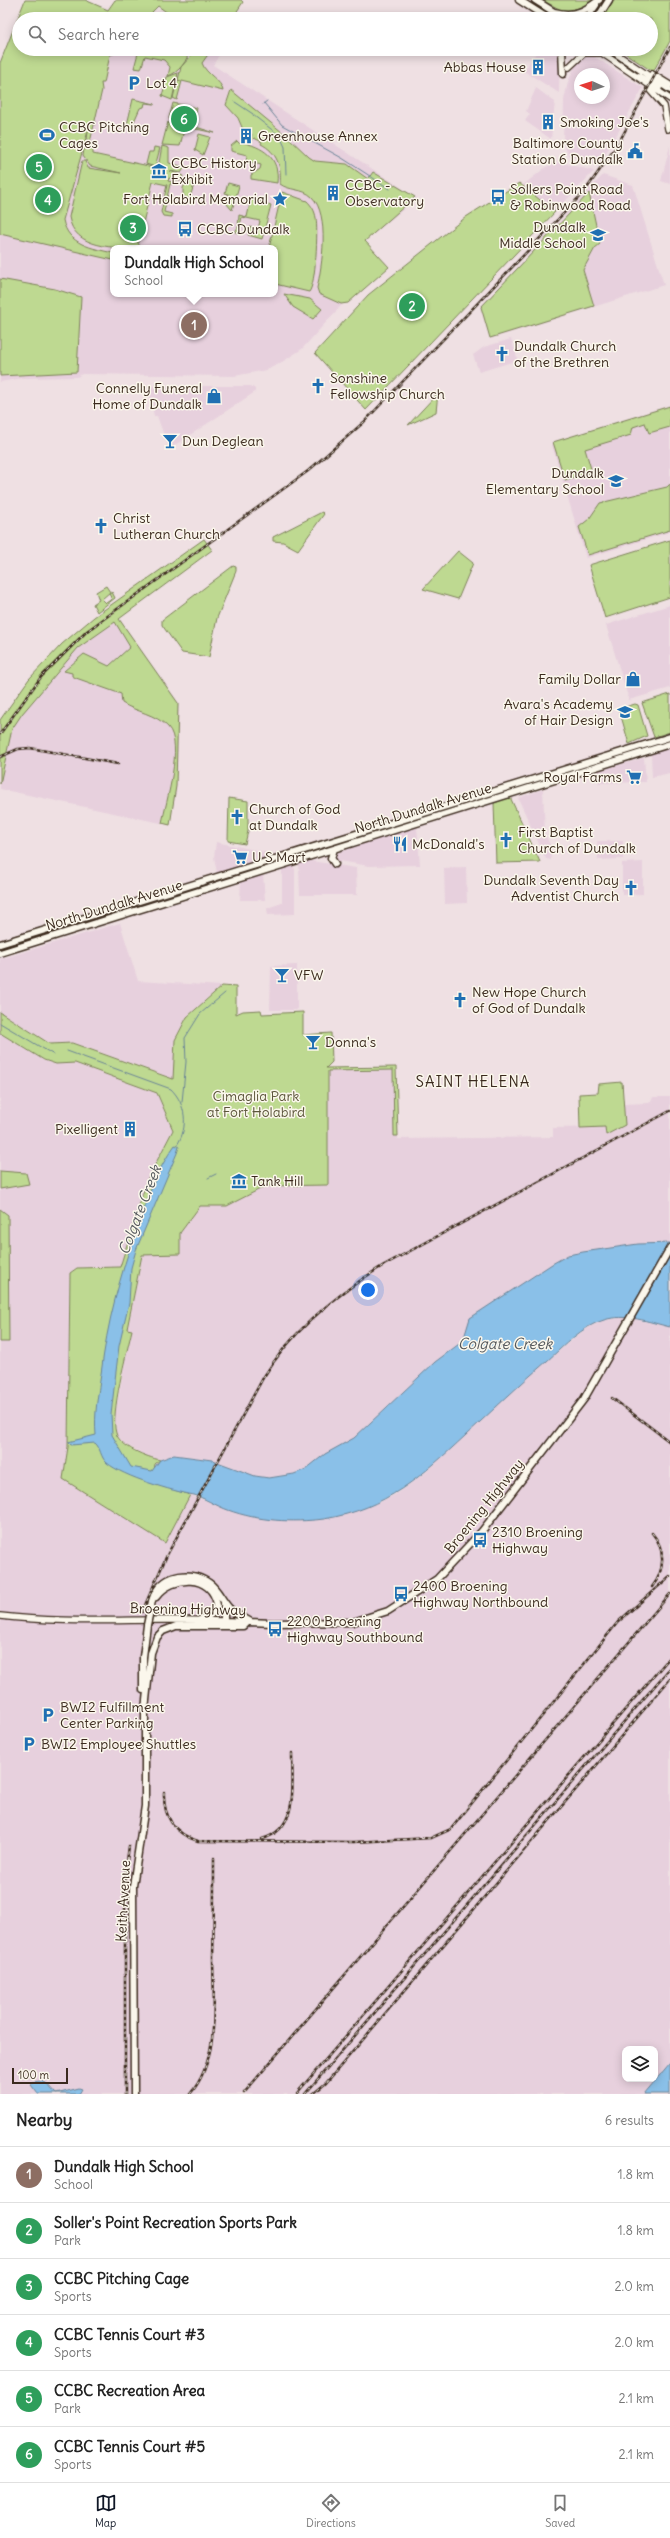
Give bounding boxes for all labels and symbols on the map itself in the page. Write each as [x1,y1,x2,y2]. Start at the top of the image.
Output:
place label: Abbas House [444,58,526,76]
building icon: Abbas House [529,58,547,76]
north arrow [574,68,610,104]
parking icon: Lot 4 [125,74,143,92]
place label: Lot 4 [146,74,177,92]
pin: 6 [171,104,197,134]
building icon: Smoking Joe's [539,113,557,131]
place label: Smoking Joe's [560,113,649,131]
place label: CCBC Pitching Cages [59,118,149,152]
sports icon: CCBC Pitching Cages [38,126,56,144]
building icon: Greenhouse Annex [237,127,255,145]
place label: Greenhouse Annex [258,127,378,145]
place label: Baltimore County Station 6 Dundalk [511,134,623,168]
public building icon: Baltimore County Station 6 Dundalk [626,142,644,160]
pin: 5 [26,152,52,182]
place label: CCBC History Exhibit [171,154,257,188]
museum icon: CCBC History Exhibit [150,162,168,180]
place label: CCBC - Observatory [345,176,424,210]
place label: Sollers Point Road & Robinwood Road [510,180,631,214]
building icon: CCBC - Observatory [324,184,342,202]
pin: 4 [35,185,61,215]
bus stop icon: Sollers Point Road & Robinwood Road [489,188,507,206]
place label: Fort Holabird Memorial [123,190,268,208]
place icon: Fort Holabird Memorial [271,190,289,208]
pin: 3 [120,213,146,243]
place label: Dundalk Middle School [499,218,586,252]
bus stop icon: CCBC Dundalk [176,220,194,238]
place label: CCBC Dundalk [197,220,290,238]
school or university icon: Dundalk Middle School [589,226,607,244]
pin: 2 [399,291,425,321]
pin: 1 [181,310,207,340]
place label: Dundalk Church of the Brethren [514,337,616,371]
church icon: Dundalk Church of the Brethren [493,345,511,363]
place label: Sonshine Fellowship Church [330,369,445,403]
church icon: Sonshine Fellowship Church [309,377,327,395]
place label: Connelly Funeral Home of Dundalk [93,379,202,413]
shop icon: Connelly Funeral Home of Dundalk [205,387,223,405]
bar icon: Dun Deglean [161,432,179,450]
place label: Dun Deglean [182,432,264,450]
place label: Dundalk Elementary School [486,464,604,498]
school or university icon: Dundalk Elementary School [607,472,625,490]
place label: Christ Lutheran Church [113,509,220,543]
church icon: Christ Lutheran Church [92,517,110,535]
place label: Family Dollar [538,670,621,688]
shop icon: Family Dollar [624,670,642,688]
place label: Avara's Academy of Hair Design [504,695,613,729]
school or university icon: Avara's Academy of Hair Design [616,703,634,721]
place label: Royal Farms [543,768,622,786]
supermarket icon: Royal Farms [625,768,643,786]
street label: North Dundalk Avenue [352,779,494,837]
place label: Church of God at Dundalk [249,800,340,834]
church icon: Church of God at Dundalk [228,808,246,826]
place label: First Baptist Church of Dundalk [518,823,636,857]
church icon: First Baptist Church of Dundalk [497,831,515,849]
restaurant icon: McDonald's [391,835,409,853]
place label: McDonald's [412,835,485,853]
supermarket icon: U S Mart [231,848,249,866]
place label: U S Mart [252,848,306,866]
place label: Dundalk Seventh Day Adventist Church [483,871,619,905]
street label: North Dundalk Avenue [43,876,185,934]
church icon: Dundalk Seventh Day Adventist Church [622,879,640,897]
bar icon: VFW [273,966,291,984]
place label: VFW [294,966,324,984]
place label: New Hope Church of God of Dundalk [472,983,586,1017]
church icon: New Hope Church of God of Dundalk [451,991,469,1009]
bar icon: Donna's [304,1033,322,1051]
place label: Donna's [325,1033,376,1051]
district label: SAINT HELENA [416,1072,530,1091]
park label: Cimaglia Park at Fort Holabird [207,1087,305,1121]
place label: Pixelligent [55,1120,118,1138]
building icon: Pixelligent [121,1120,139,1138]
water label: Colgate Creek [114,1161,166,1257]
museum icon: Tank Hill [230,1172,248,1190]
place label: Tank Hill [251,1172,303,1190]
your location [358,1280,378,1300]
water label: Colgate Creek [458,1334,553,1353]
street label: Broening Highway [440,1455,528,1557]
place label: 2310 Broening Highway [492,1523,583,1557]
bus stop icon: 2310 Broening Highway [471,1531,489,1549]
place label: 2400 Broening Highway Northbound [413,1577,548,1611]
bus stop icon: 2400 Broening Highway Northbound [392,1585,410,1603]
street label: Broening Highway [130,1599,246,1619]
place label: 2200 Broening Highway Southbound [287,1612,423,1646]
bus stop icon: 2200 Broening Highway Southbound [266,1620,284,1638]
place label: BWI2 Fulfillment Center Parking [60,1698,164,1732]
parking icon: BWI2 Fulfillment Center Parking [39,1706,57,1724]
parking icon: BWI2 Employee Shuttles [20,1735,38,1753]
place label: BWI2 Employee Shuttles [41,1735,196,1753]
street label: Keith Avenue [112,1860,134,1942]
scale bar [12,2066,68,2085]

